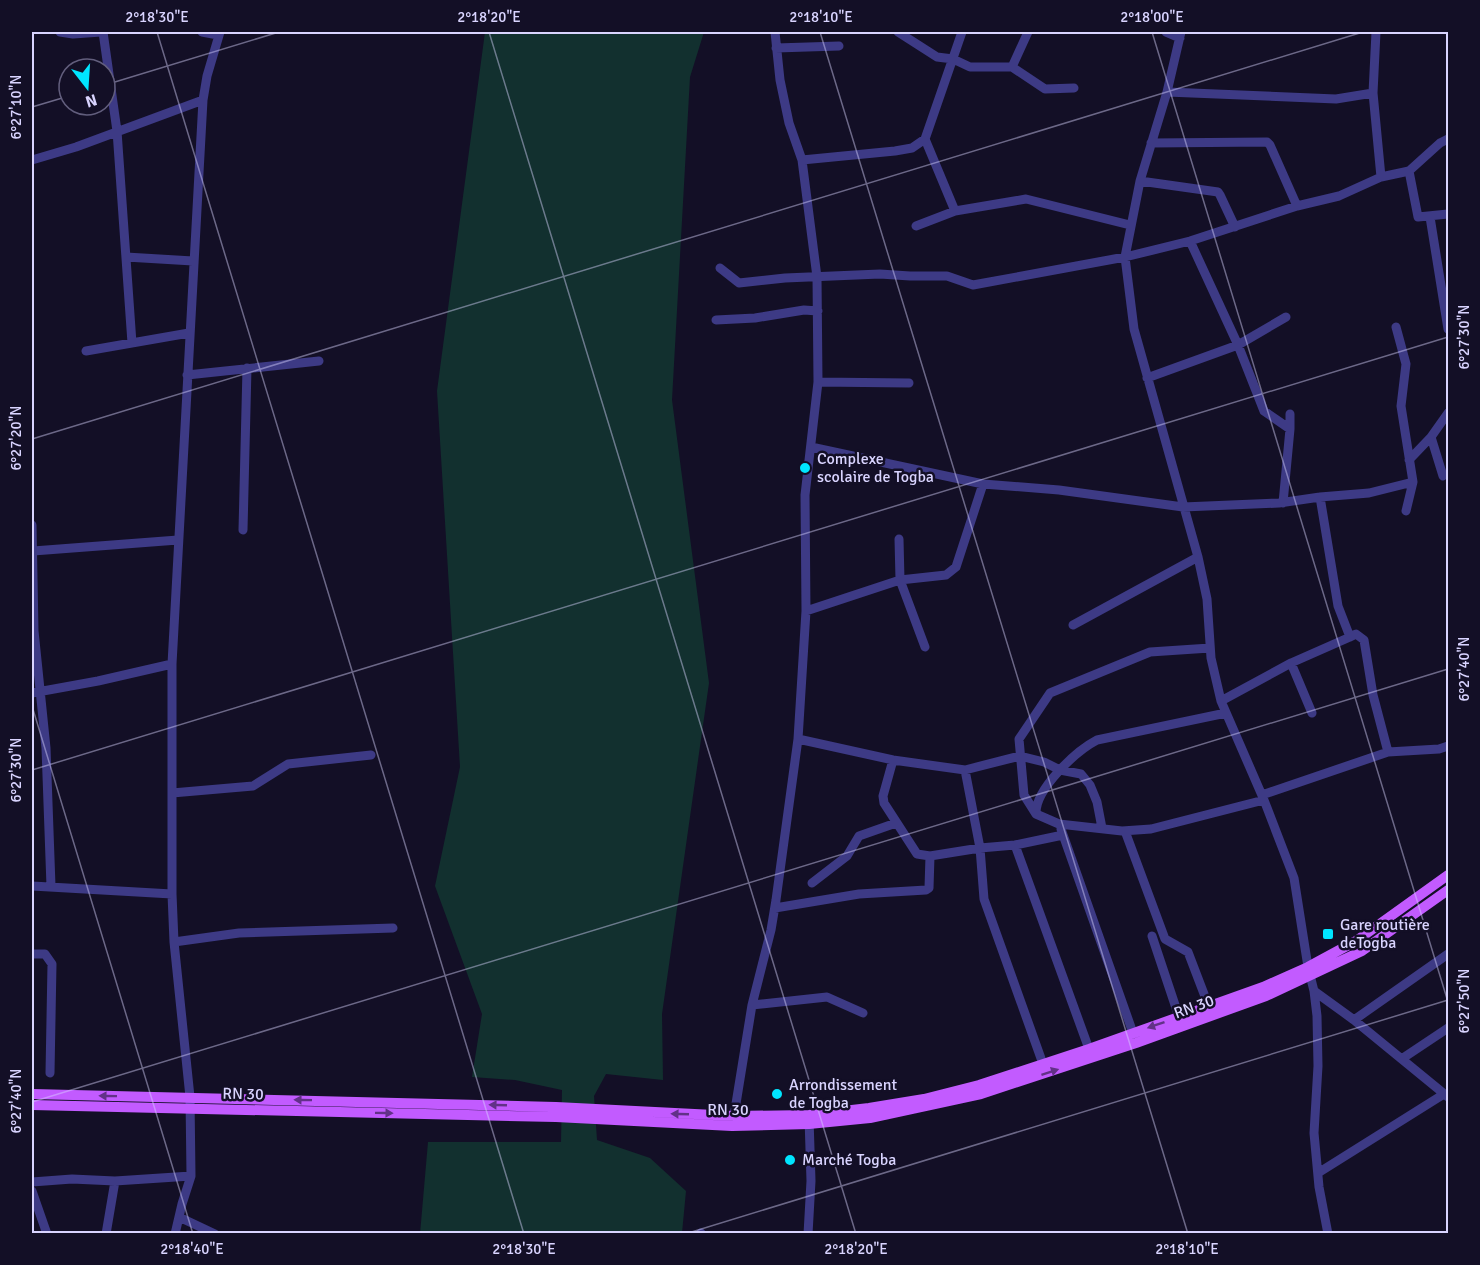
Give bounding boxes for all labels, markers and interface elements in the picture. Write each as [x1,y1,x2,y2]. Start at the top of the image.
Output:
text: 2°18'30"E [125,8,189,26]
text: 2°18'20"E [457,8,521,26]
text: 2°18'10"E [789,8,853,26]
text: 2°18'00"E [1120,8,1184,26]
north arrow [57,57,117,117]
text: 6°27'10"N [7,74,25,140]
text: N [83,89,99,112]
text: 6°27'30"N [1455,304,1473,370]
text: 6°27'20"N [7,405,25,471]
place label: Complexe scolaire de Togba [817,449,934,487]
marker: Complexe scolaire de Togba [798,461,812,475]
text: 6°27'40"N [1455,636,1473,702]
text: 6°27'30"N [7,737,25,803]
place label: Gare routière deTogba [1340,915,1430,953]
marker: Gare routière deTogba [1321,927,1335,941]
text: 6°27'50"N [1455,968,1473,1034]
street label: RN 30 [1171,991,1217,1023]
one-way arrow [1147,1021,1165,1031]
one-way arrow [1041,1067,1059,1077]
text: 6°27'40"N [7,1068,25,1134]
place label: Arrondissement de Togba [789,1075,898,1113]
street label: RN 30 [222,1084,264,1104]
marker: Arrondissement de Togba [770,1087,784,1101]
one-way arrow [98,1091,117,1100]
one-way arrow [293,1095,312,1105]
street label: RN 30 [707,1100,749,1120]
one-way arrow [488,1101,507,1110]
one-way arrow [374,1108,393,1117]
one-way arrow [670,1109,689,1118]
place label: Marché Togba [802,1150,896,1170]
marker: Marché Togba [783,1153,797,1167]
text: 2°18'40"E [160,1240,224,1258]
text: 2°18'30"E [492,1240,556,1258]
text: 2°18'20"E [824,1240,888,1258]
text: 2°18'10"E [1155,1240,1219,1258]

